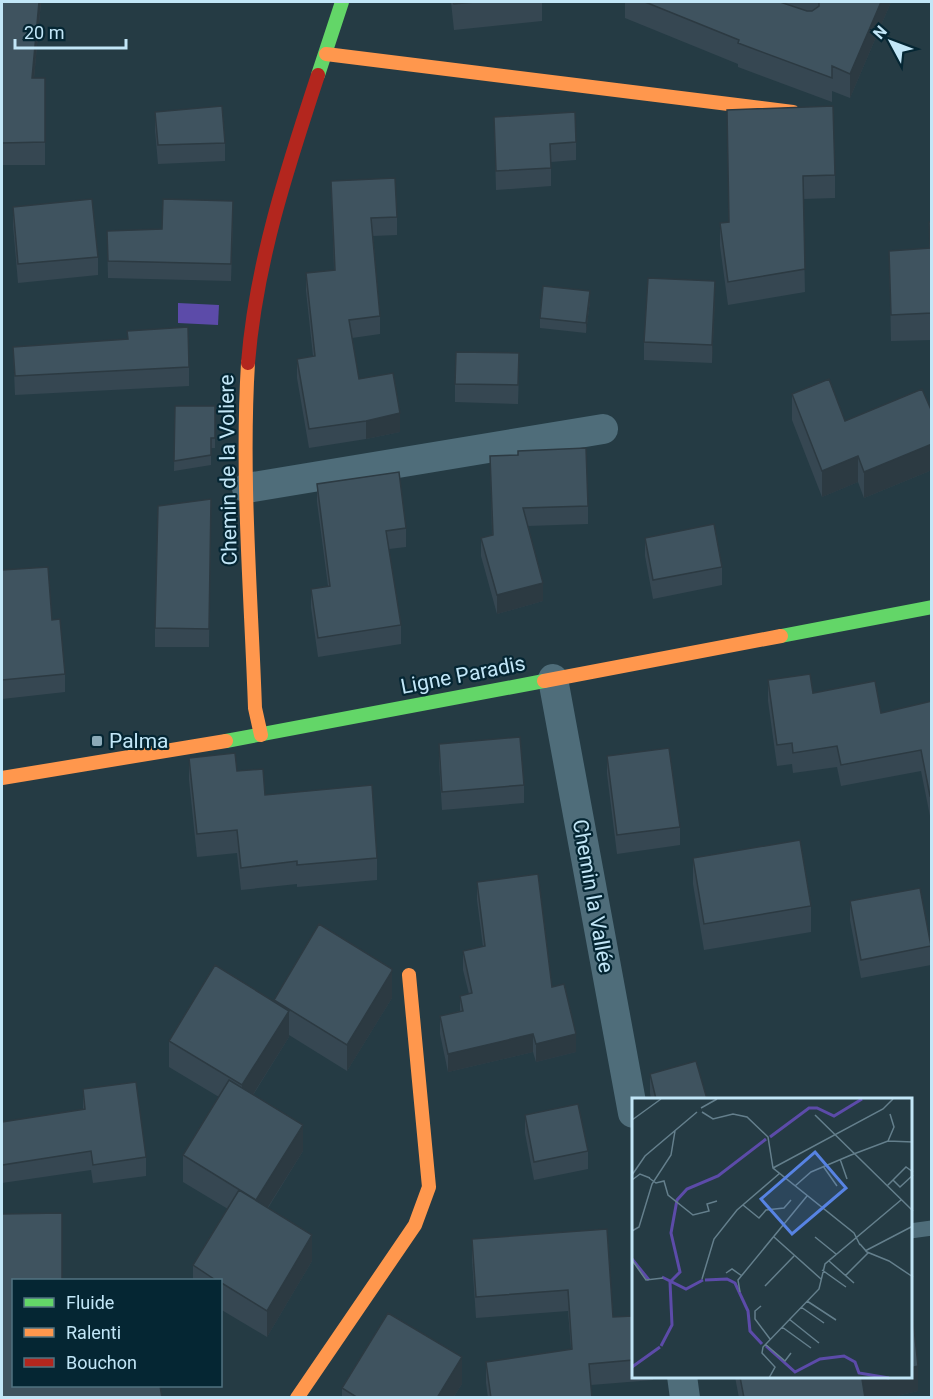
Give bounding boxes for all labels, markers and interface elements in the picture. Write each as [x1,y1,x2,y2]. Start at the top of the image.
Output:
scale bar [15,12,126,50]
north arrow [861,12,921,72]
text: 20 m [24,22,64,43]
text: N [869,22,891,43]
street label: Chemin de la Voliere [214,374,242,566]
street label: Ligne Paradis [399,651,527,699]
place label: Palma [109,729,169,753]
marker: Palma [90,734,104,748]
street label: Chemin la Vallée [568,817,618,975]
inset map [632,1098,912,1378]
legend [12,1279,222,1387]
text: Fluide [66,1292,114,1313]
text: Ralenti [66,1322,121,1343]
text: Bouchon [66,1352,137,1373]

